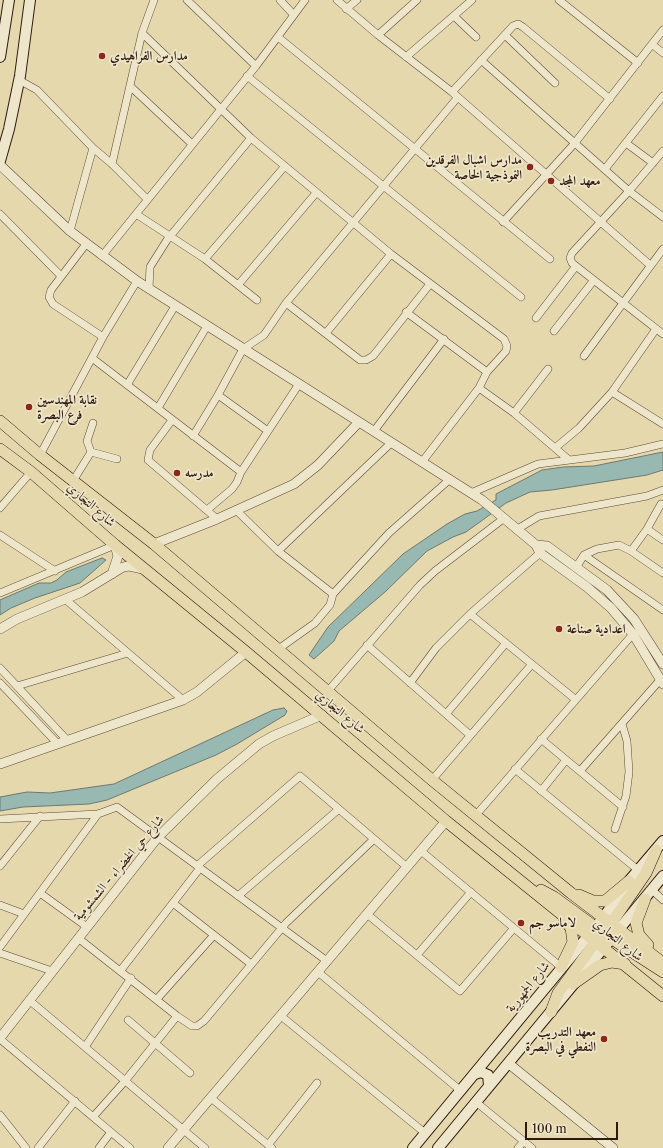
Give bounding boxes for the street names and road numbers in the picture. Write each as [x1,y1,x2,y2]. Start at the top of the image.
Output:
street label: شارع التجاري [63,480,119,530]
street label: شارع التجاري [312,687,368,737]
street label: شارع حي الخضراء - الشمشومية [70,812,168,924]
street label: شارع التجاري [590,915,646,965]
street label: شارع الجمهورية [503,958,553,1016]

